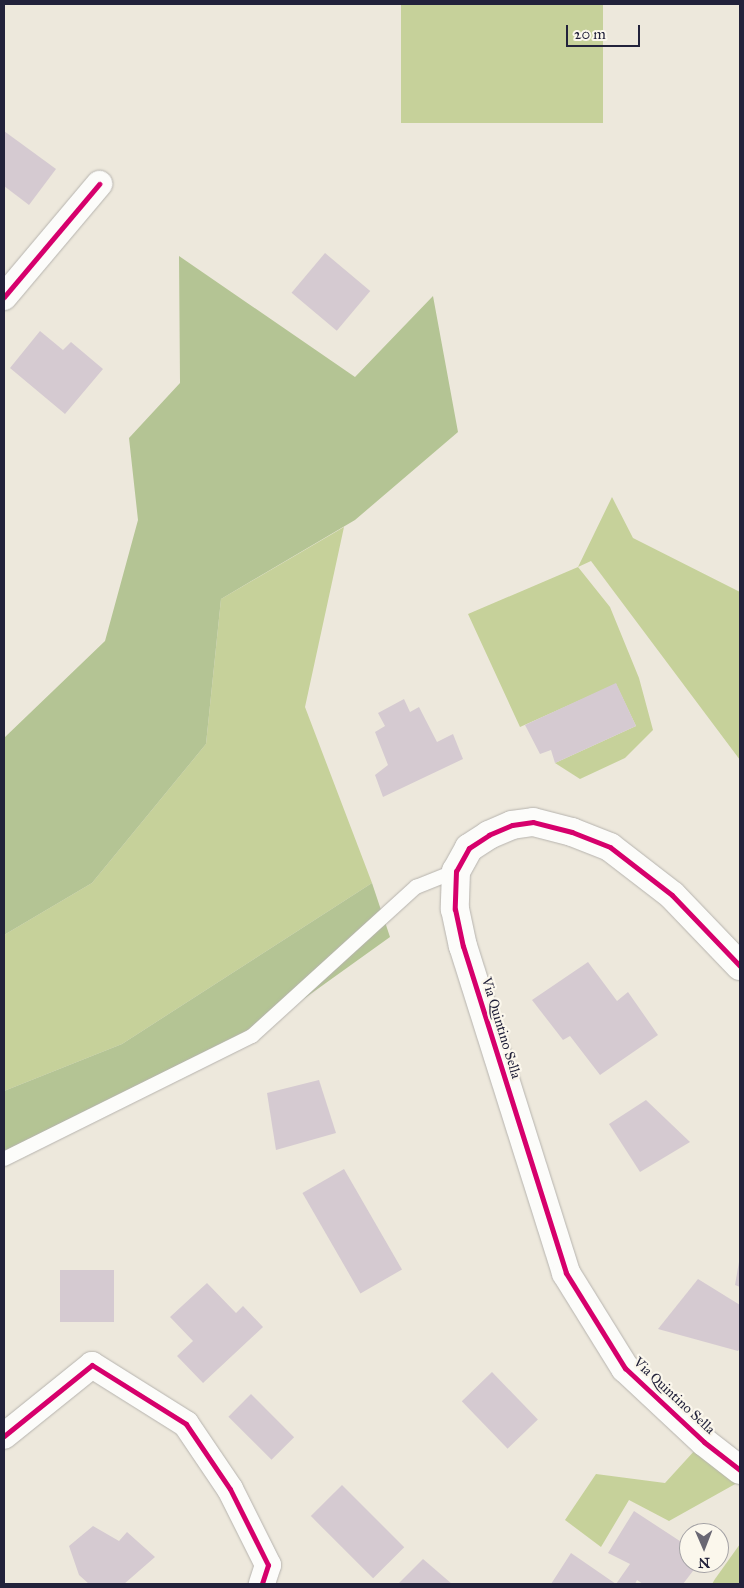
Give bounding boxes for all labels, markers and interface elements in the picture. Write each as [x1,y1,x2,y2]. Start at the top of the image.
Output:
scale bar [569,15,643,47]
text: 20 m [574,25,606,43]
street label: Via Quintino Sella [478,975,524,1081]
street label: Via Quintino Sella [630,1354,718,1438]
north arrow [679,1523,729,1573]
text: N [698,1554,710,1571]

